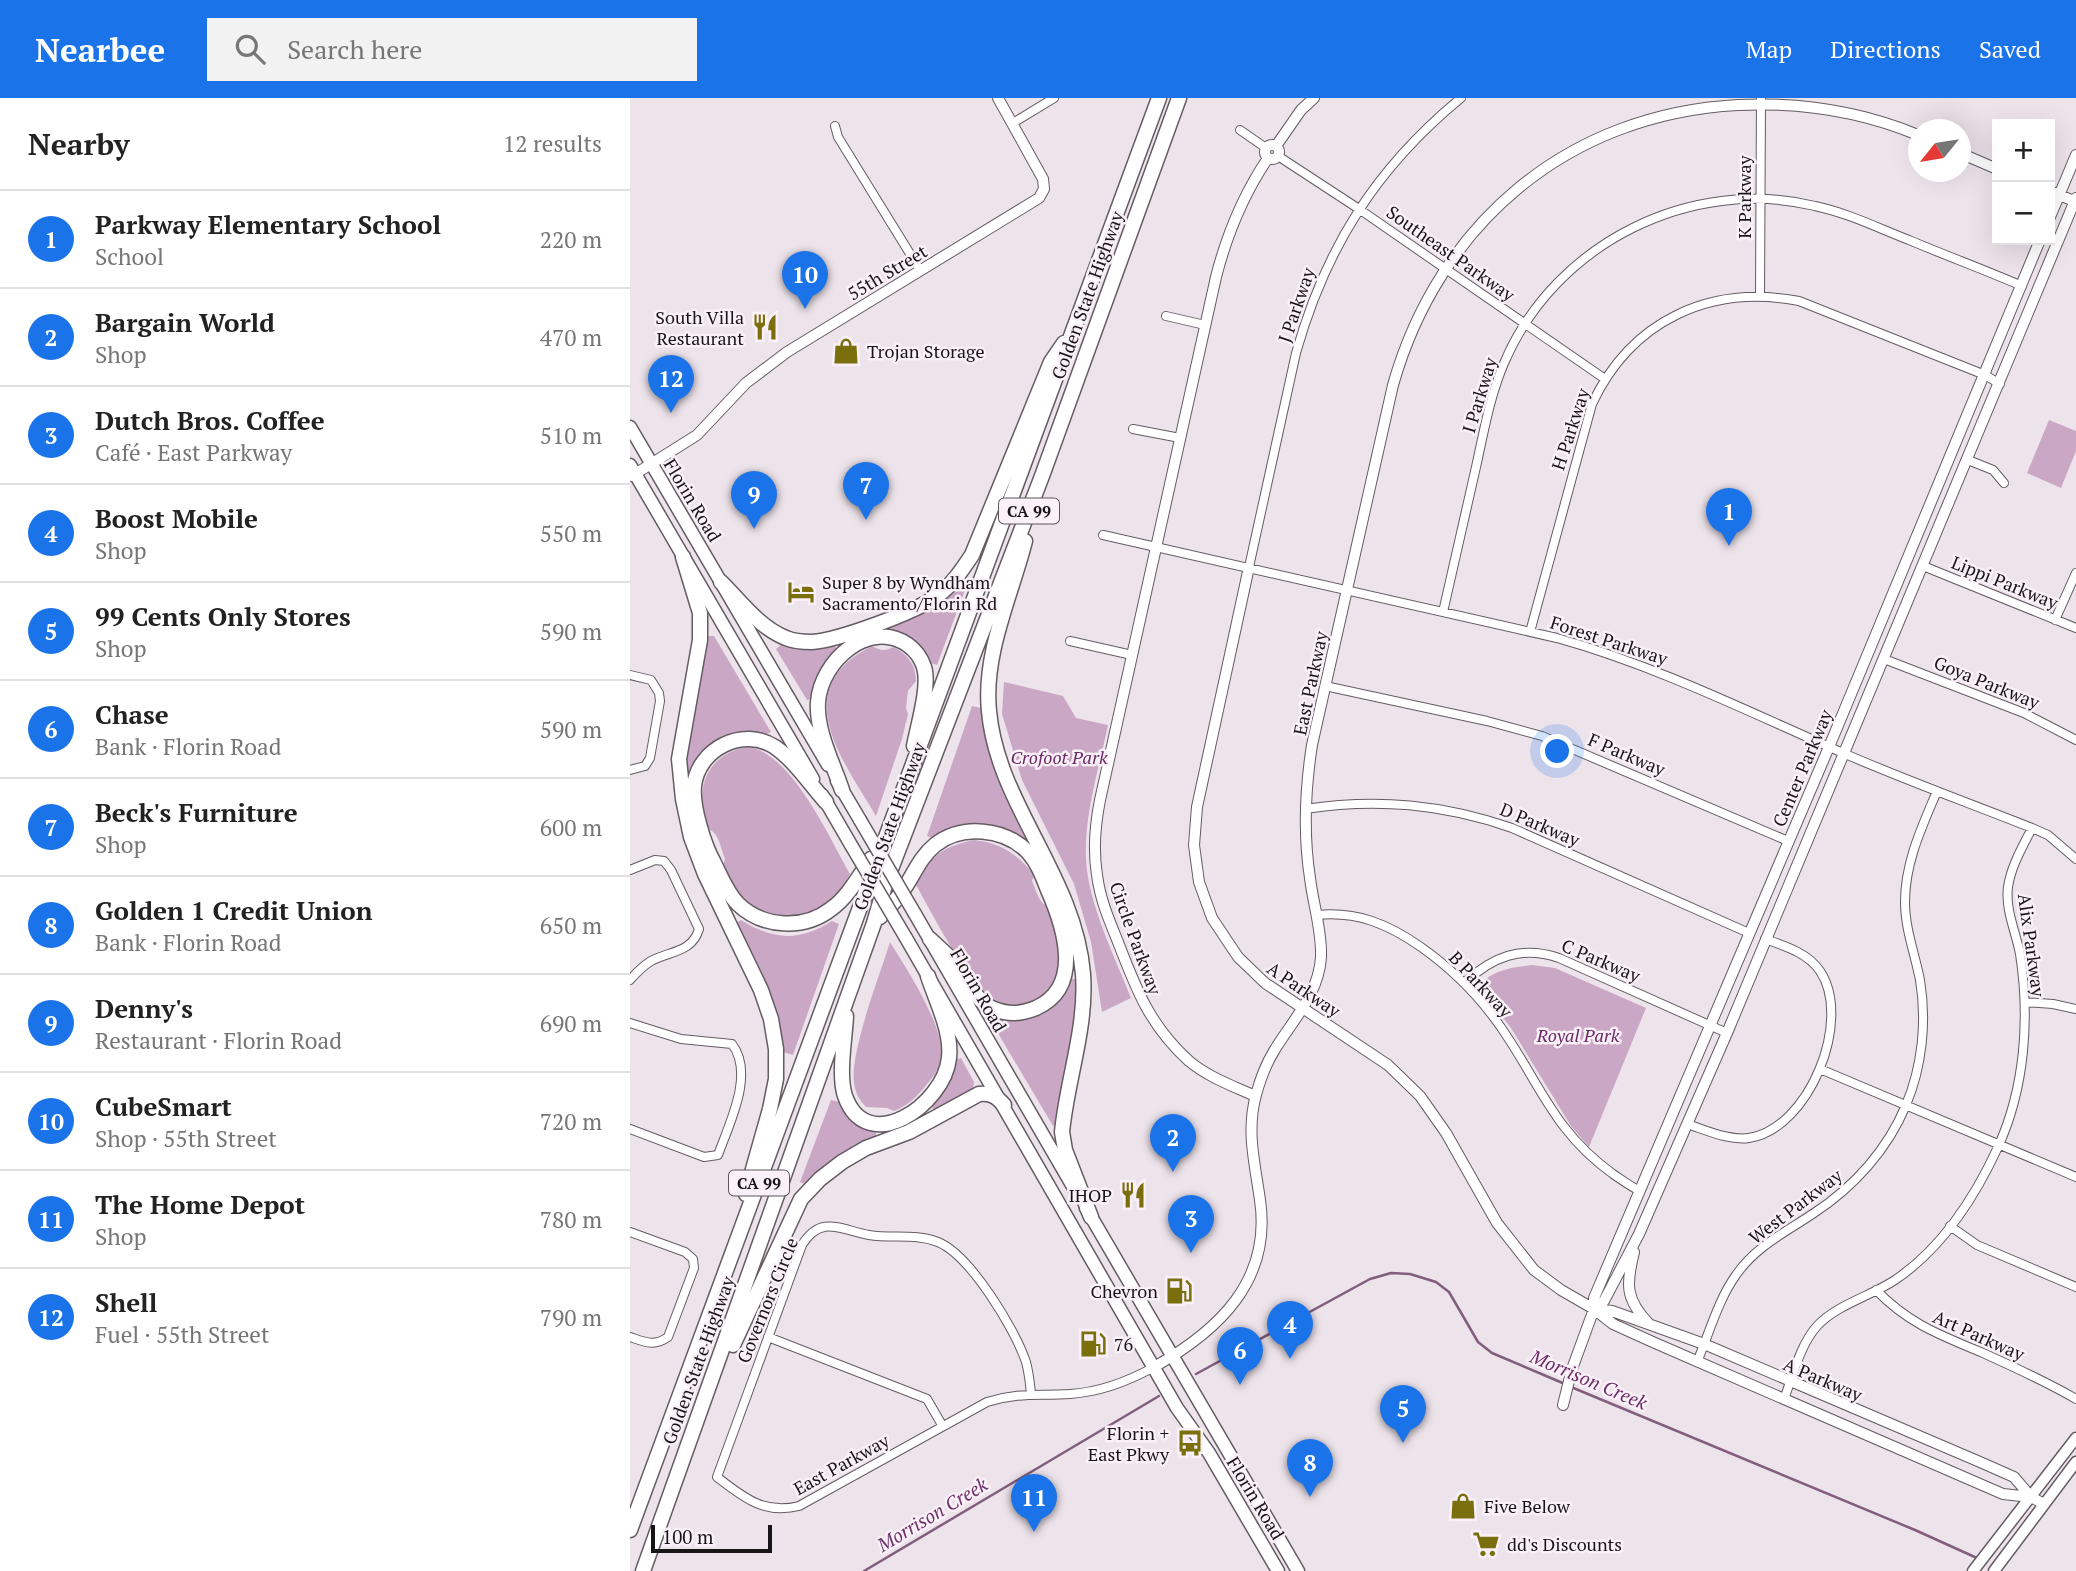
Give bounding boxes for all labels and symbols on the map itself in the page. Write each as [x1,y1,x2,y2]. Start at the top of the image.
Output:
north arrow [1908,119,1971,182]
street label: K Parkway [1732,154,1756,239]
street label: Southeast Parkway [1382,200,1521,307]
street label: Golden State Highway [1045,207,1129,382]
street label: 55th Street [843,239,932,305]
pin: 10 [782,251,828,309]
street label: J Parkway [1272,263,1320,346]
place label: South Villa Restaurant [655,305,744,350]
restaurant icon: South Villa Restaurant [750,312,780,342]
shop icon: Trojan Storage [831,336,861,366]
place label: Trojan Storage [867,339,985,363]
street label: I Parkway [1456,353,1502,436]
pin: 12 [648,355,694,413]
street label: H Parkway [1545,384,1595,473]
street label: Florin Road [659,454,727,546]
pin: 7 [843,462,889,520]
pin: 9 [731,471,777,529]
pin: 1 [1706,488,1752,546]
road number: CA 99 [999,498,1059,524]
street label: Lippi Parkway [1948,550,2063,615]
place label: Super 8 by Wyndham Sacramento/Florin Rd [822,570,997,615]
hotel icon: Super 8 by Wyndham Sacramento/Florin Rd [786,577,816,607]
street label: Forest Parkway [1547,610,1672,671]
street label: East Parkway [1287,628,1333,737]
street label: Goya Parkway [1931,650,2044,714]
street label: Center Parkway [1766,705,1838,830]
street label: F Parkway [1585,727,1670,781]
your location [1540,734,1574,768]
street label: Golden State Highway [847,738,931,913]
park label: Crofoot Park [1010,745,1108,769]
street label: D Parkway [1496,796,1584,852]
street label: Circle Parkway [1104,878,1168,999]
street label: Alix Parkway [2013,892,2051,999]
street label: C Parkway [1558,933,1645,988]
street label: Florin Road [945,944,1013,1036]
street label: B Parkway [1444,946,1519,1023]
street label: A Parkway [1263,956,1346,1023]
park label: Royal Park [1536,1023,1620,1047]
pin: 2 [1150,1114,1196,1172]
street label: West Parkway [1744,1163,1847,1249]
road number: CA 99 [729,1170,789,1196]
restaurant icon: IHOP [1118,1180,1148,1210]
place label: IHOP [1069,1183,1112,1207]
pin: 3 [1168,1195,1214,1253]
street label: Governors Circle [731,1234,803,1366]
street label: Golden State Highway [656,1272,740,1447]
fuel station icon: Chevron [1164,1276,1194,1306]
place label: Chevron [1090,1279,1158,1303]
pin: 4 [1267,1301,1313,1359]
street label: Art Parkway [1930,1304,2029,1366]
pin: 6 [1217,1327,1263,1385]
fuel station icon: 76 [1078,1329,1108,1359]
place label: 76 [1114,1332,1134,1356]
water label: Morrison Creek [1526,1343,1652,1415]
street label: A Parkway [1780,1352,1867,1407]
pin: 5 [1380,1385,1426,1443]
place label: Florin + East Pkwy [1088,1421,1170,1466]
street label: East Parkway [789,1427,894,1500]
bus stop icon: Florin + East Pkwy [1175,1428,1205,1458]
pin: 8 [1287,1439,1333,1497]
street label: Florin Road [1222,1452,1290,1544]
water label: Morrison Creek [871,1471,992,1557]
pin: 11 [1011,1474,1057,1532]
shop icon: Five Below [1448,1491,1478,1521]
place label: Five Below [1484,1494,1571,1518]
scale bar [651,1522,772,1554]
supermarket icon: dd's Discounts [1471,1529,1501,1559]
place label: dd's Discounts [1507,1532,1622,1556]

